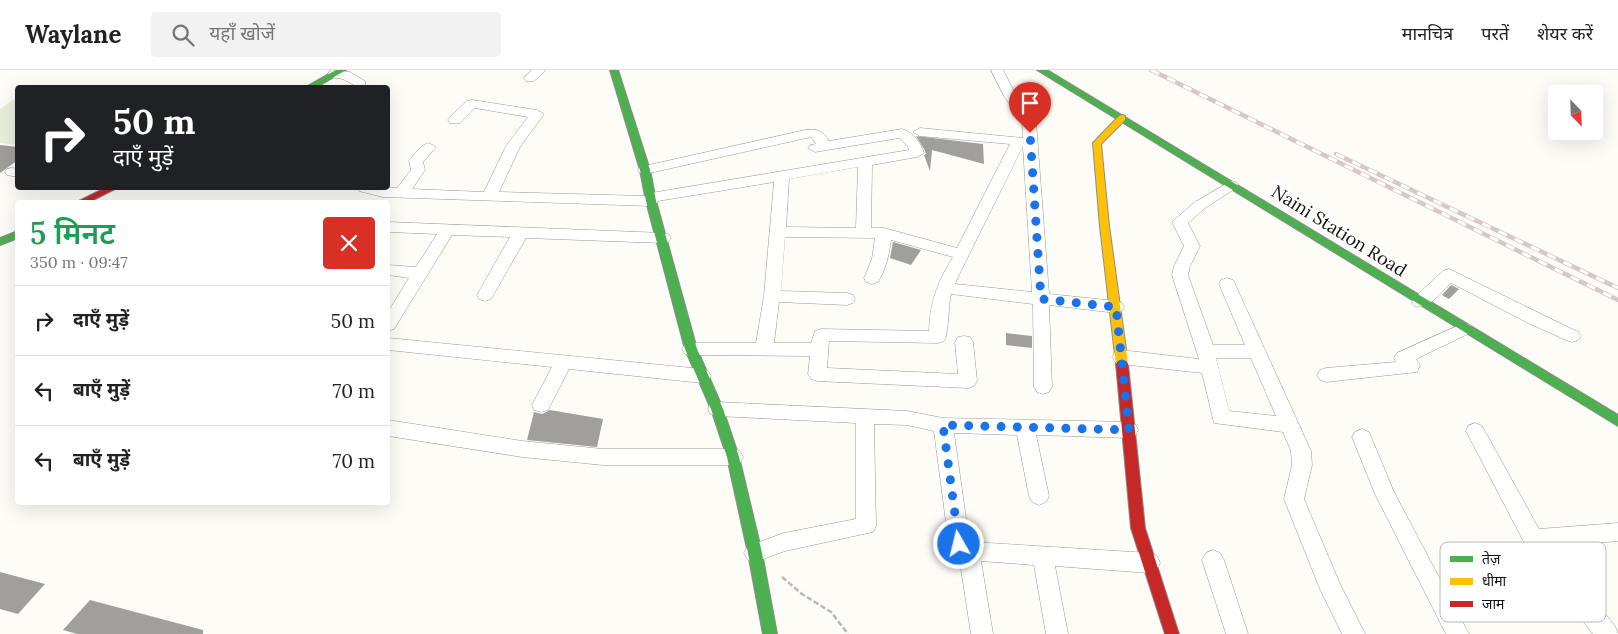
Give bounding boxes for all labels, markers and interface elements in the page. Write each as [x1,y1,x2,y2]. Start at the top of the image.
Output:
search box [151,12,501,57]
text: Waylane [25,19,121,50]
icon: search [169,21,197,49]
text: यहाँ खोजें [209,21,275,45]
text: मानचित्र [1402,22,1453,45]
text: परतें [1481,22,1509,45]
text: शेयर करें [1537,22,1593,45]
pin [1009,82,1051,133]
north arrow [1548,85,1602,140]
map controls [1548,85,1603,140]
icon: arrive [1016,89,1044,117]
text: 50 m [113,99,196,144]
icon: right [30,105,95,170]
text: दाएँ मुड़ें [113,143,173,171]
street label: Naini Station Road [1267,180,1411,281]
text: 5 मिनट [30,214,115,252]
button: close [323,217,375,269]
text: 350 m · 09:47 [30,252,128,272]
icon: right [30,307,58,335]
text: दाएँ मुड़ें [73,307,129,331]
text: 50 m [331,309,375,333]
icon: left [30,377,58,405]
text: बाएँ मुड़ें [73,377,130,401]
text: 70 m [332,379,375,403]
icon: left [30,447,58,475]
text: बाएँ मुड़ें [73,447,130,471]
text: 70 m [332,449,375,473]
position arrow [932,517,984,569]
legend [1440,542,1606,622]
text: तेज़ [1482,550,1501,568]
text: धीमा [1482,572,1507,590]
text: जाम [1482,595,1505,613]

